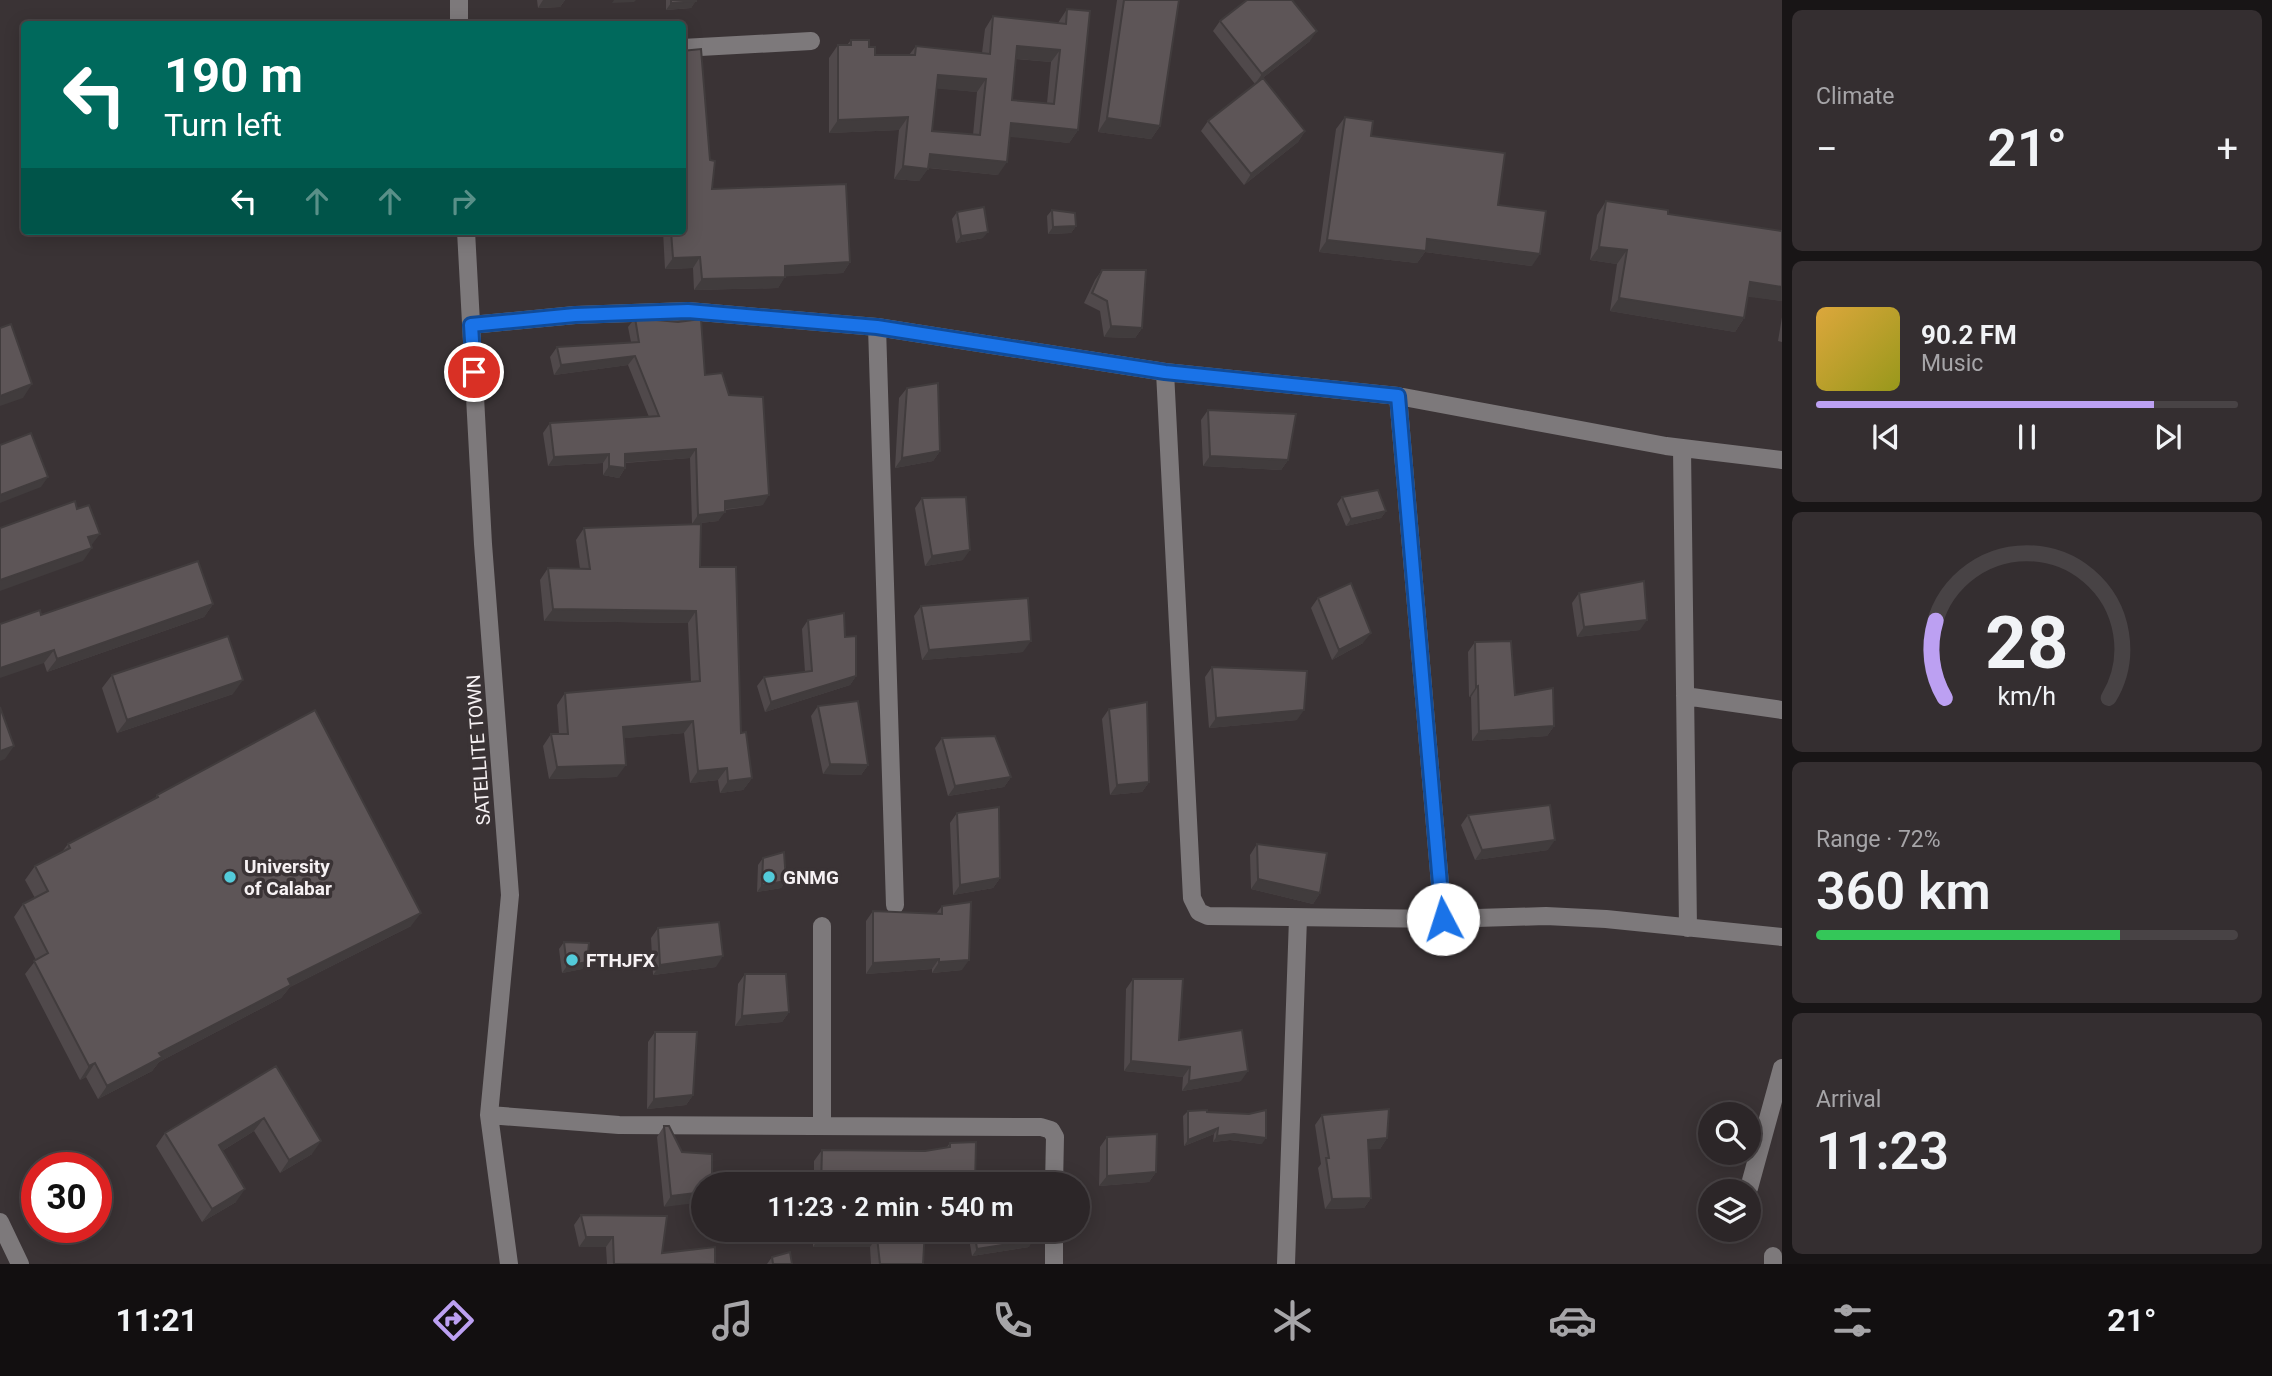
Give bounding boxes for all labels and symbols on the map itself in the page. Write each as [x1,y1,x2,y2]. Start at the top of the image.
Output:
pin [444,342,504,402]
street label: SATELLITE TOWN [462,674,495,826]
place label: University of Calabar [244,855,332,900]
place label: GNMG [783,866,839,889]
marker: University of Calabar [222,869,238,885]
marker: GNMG [761,869,777,885]
position arrow [1406,882,1480,956]
place label: FTHJFX [586,949,655,972]
marker: FTHJFX [564,952,580,968]
speed limit sign: 30 [21,1152,112,1243]

